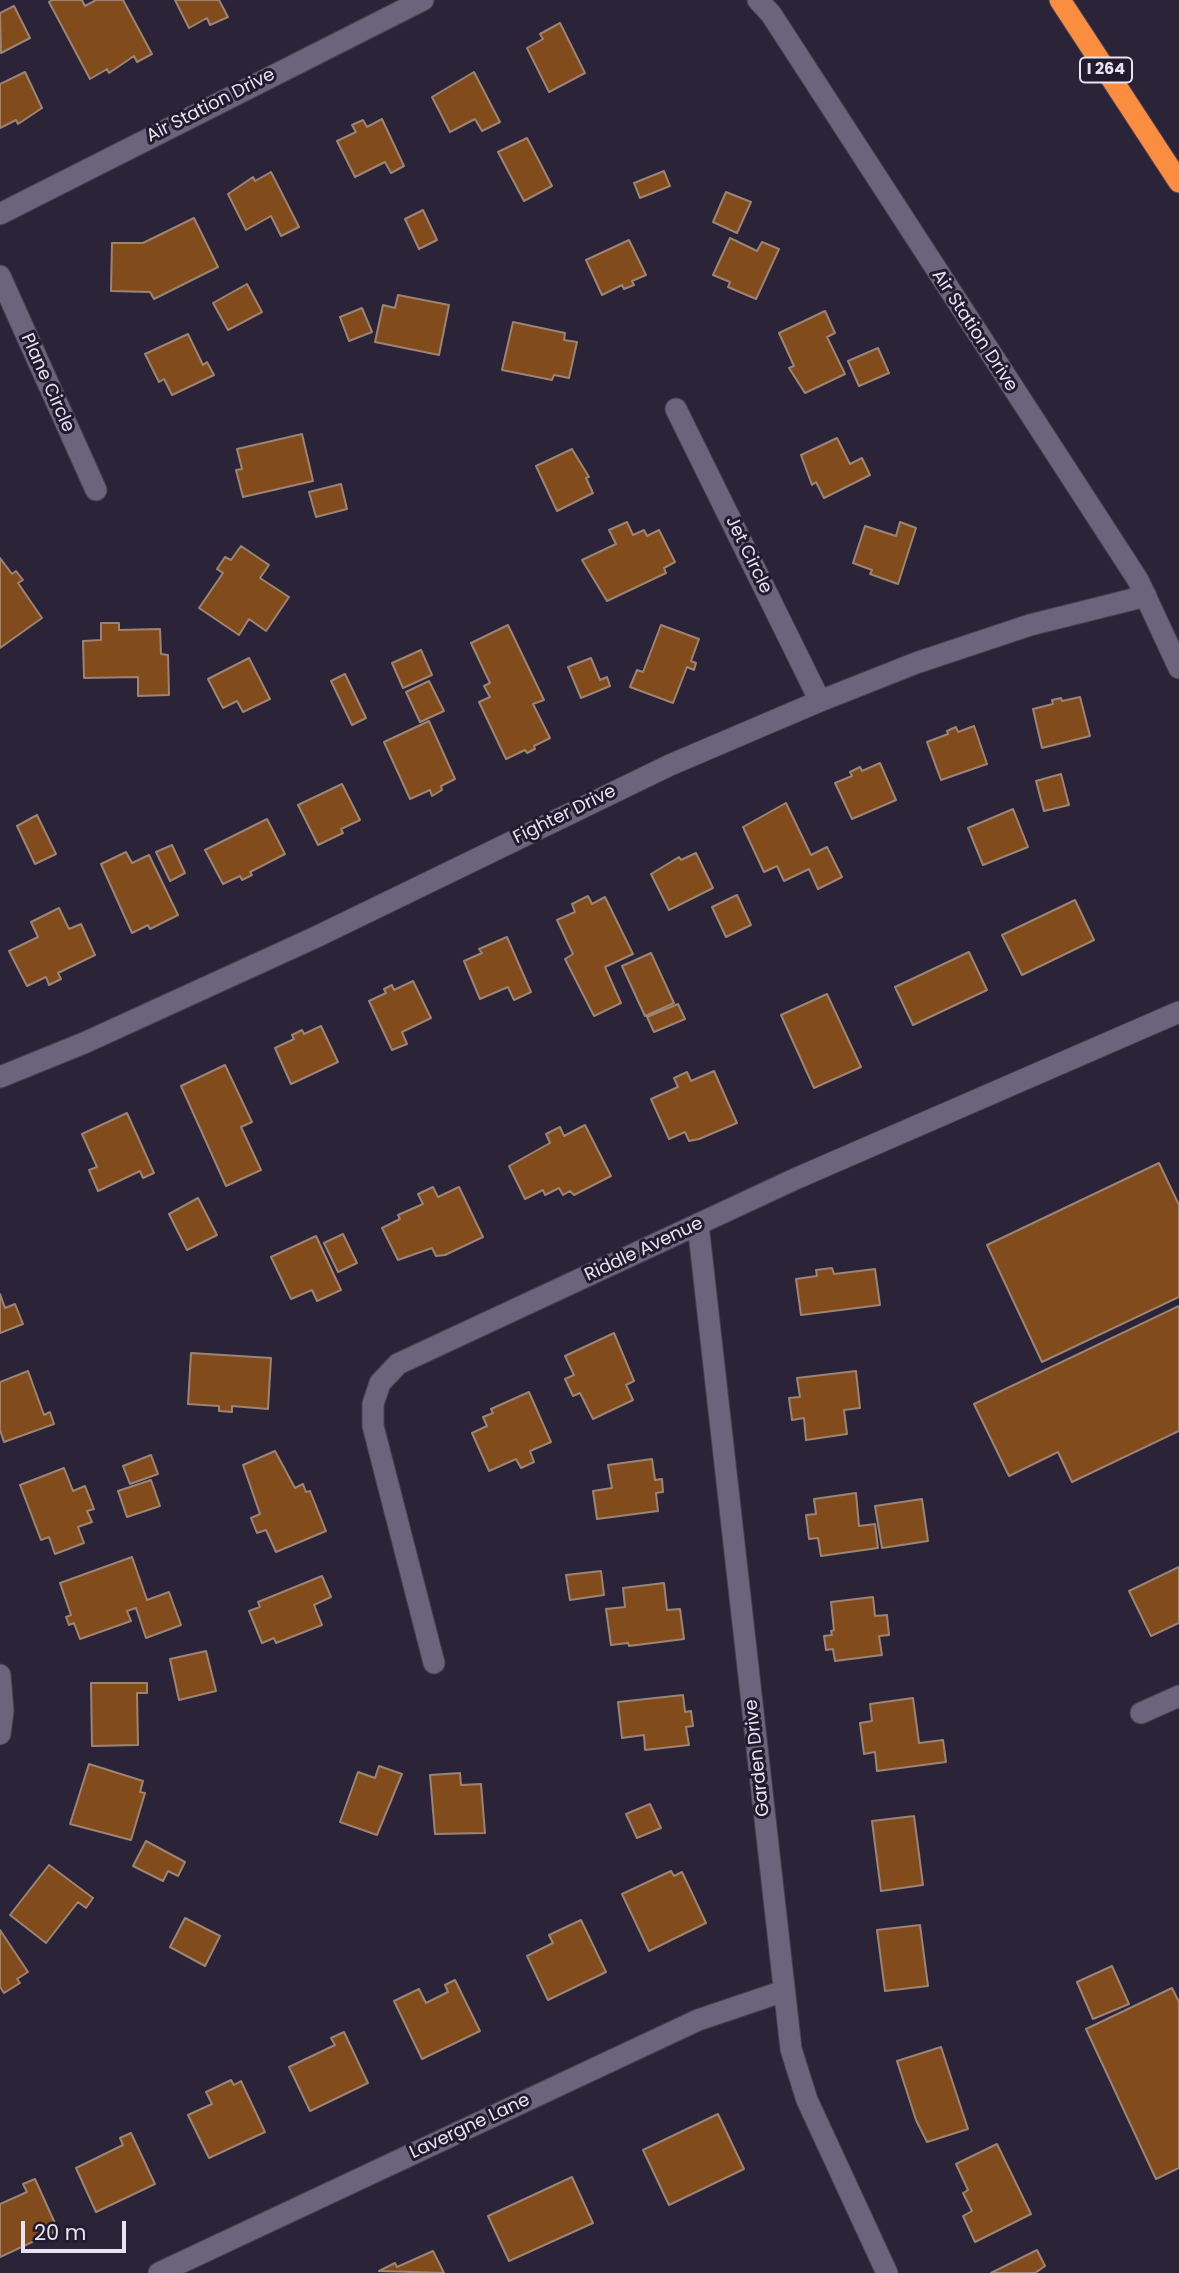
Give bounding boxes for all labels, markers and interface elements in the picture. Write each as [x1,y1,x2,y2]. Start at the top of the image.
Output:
road number: I 264 [1080,58,1132,82]
street label: Air Station Drive [143,64,279,148]
street label: Air Station Drive [926,266,1022,396]
street label: Plane Circle [16,330,78,436]
street label: Jet Circle [720,513,776,597]
street label: Fighter Drive [510,781,620,849]
street label: Riddle Avenue [582,1213,706,1287]
street label: Garden Drive [741,1698,775,1818]
street label: Lavergne Lane [406,2090,534,2164]
scale bar [24,2206,130,2250]
text: 20 m [34,2218,87,2247]

